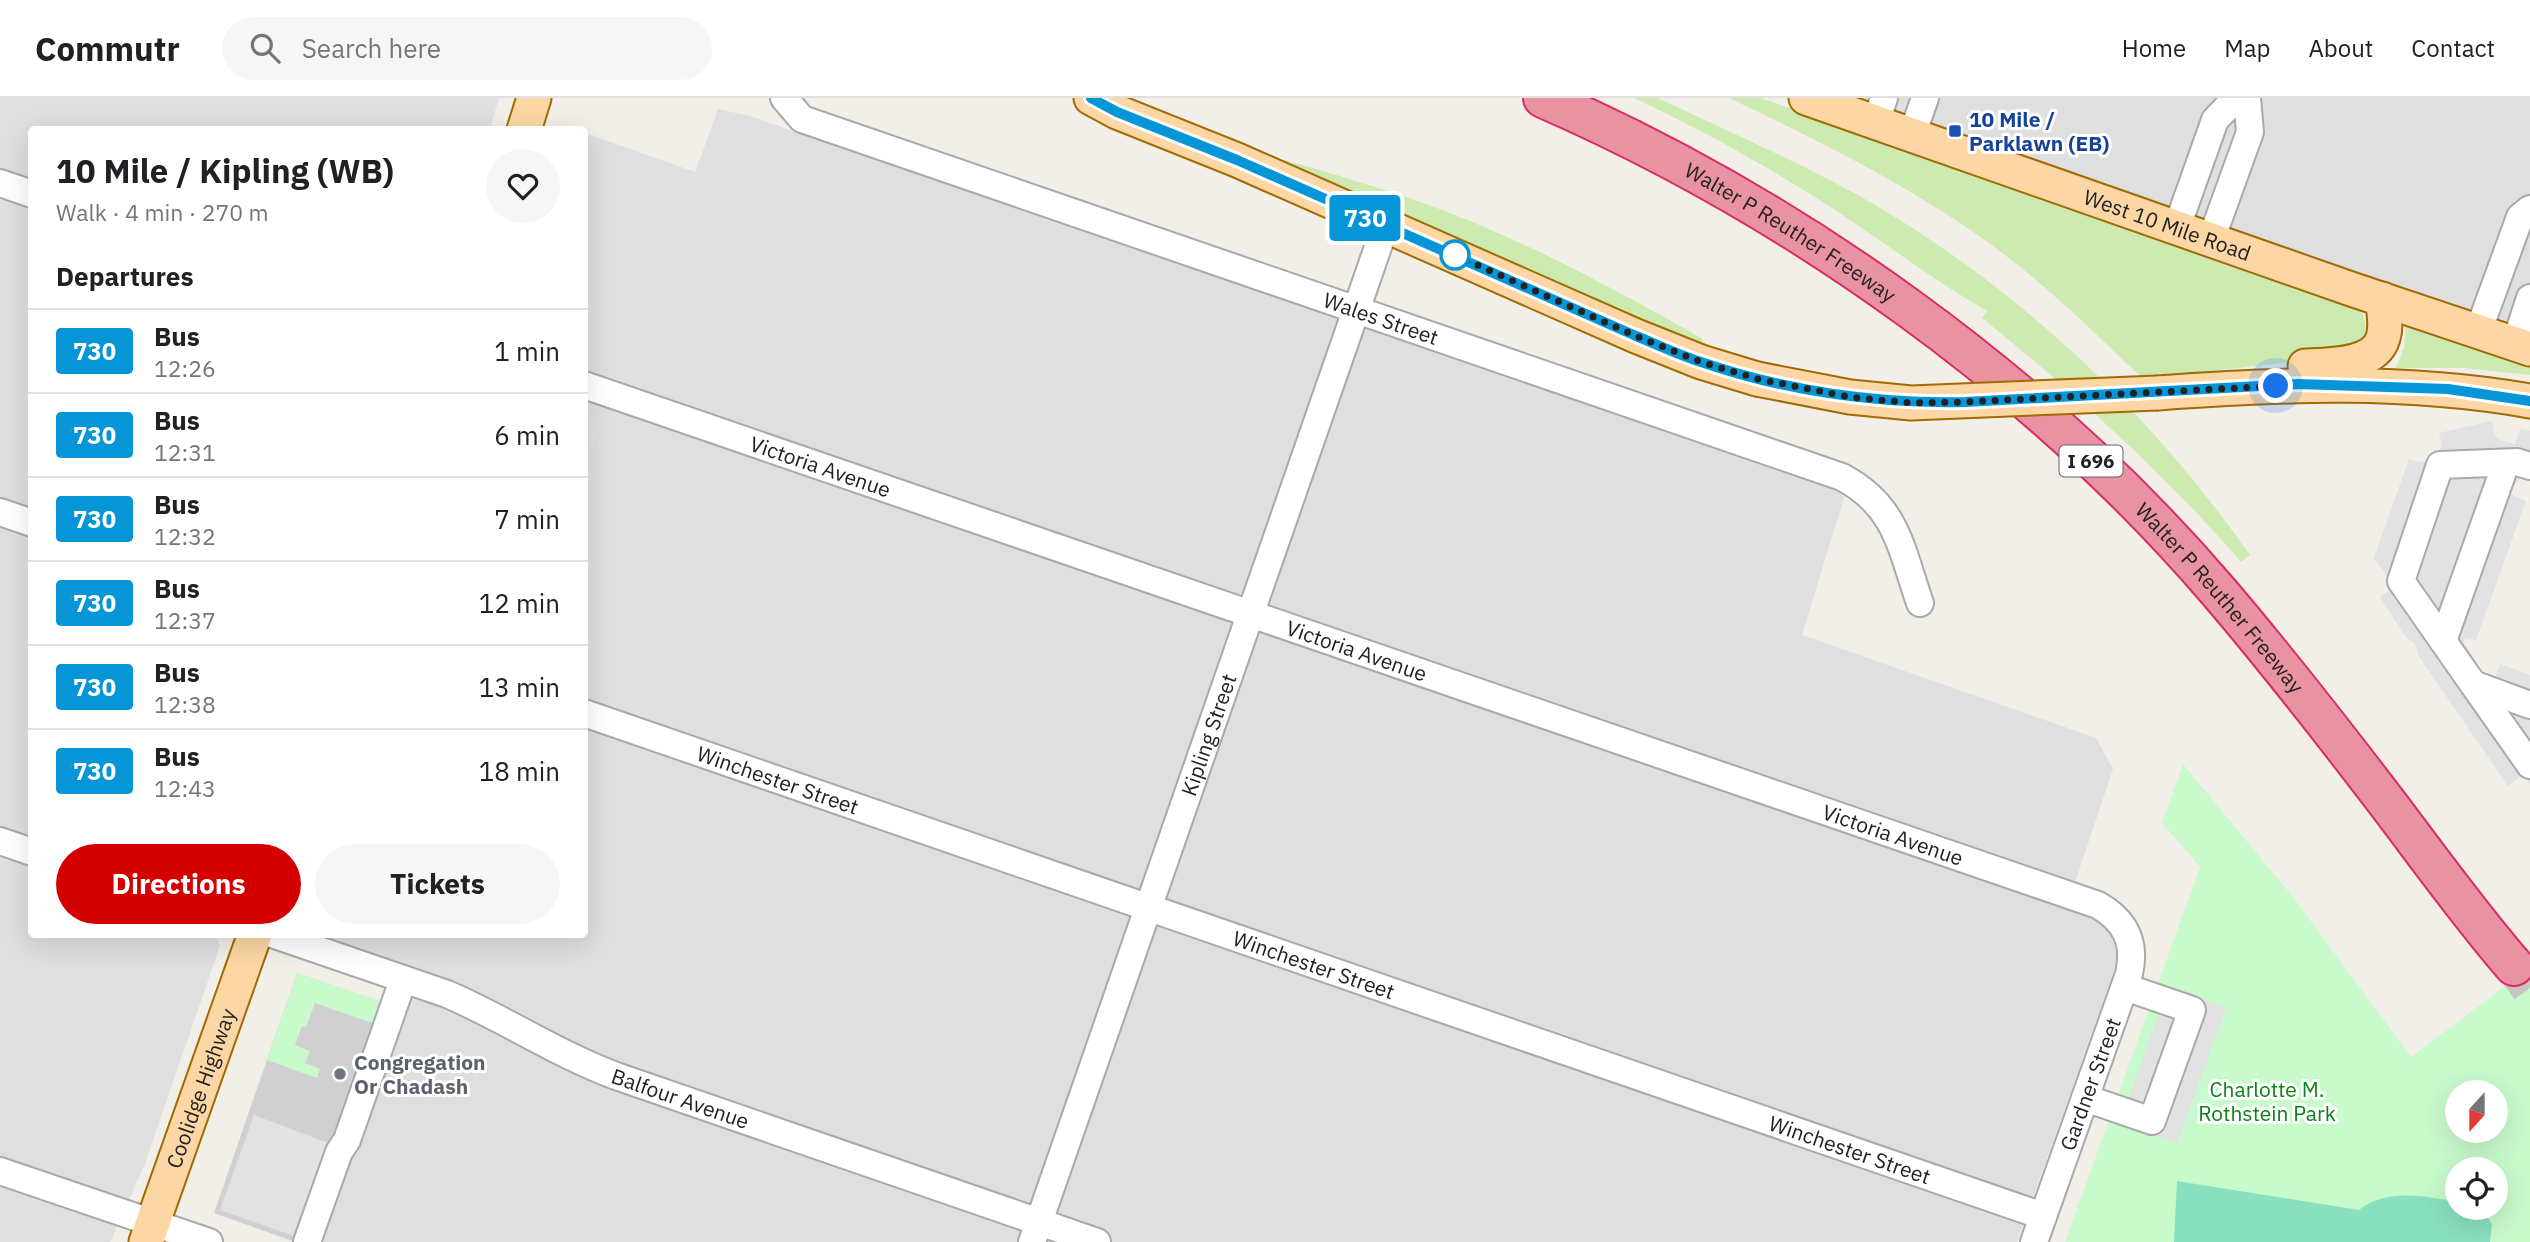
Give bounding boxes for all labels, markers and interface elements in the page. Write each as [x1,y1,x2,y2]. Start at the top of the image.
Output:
search box [222,17,712,80]
text: Commutr [35,27,180,70]
icon: search [246,29,284,67]
text: Search here [302,31,441,65]
text: Home [2122,32,2186,64]
text: Map [2224,32,2270,64]
text: About [2308,32,2373,64]
text: Contact [2411,32,2495,64]
place label: 10 Mile / Parklawn (EB) [1969,105,2109,157]
marker: 10 Mile / Parklawn (EB) [1947,123,1963,139]
text: 10 Mile / Kipling (WB) [56,149,394,192]
button: heart [486,149,560,223]
street label: Walter P Reuther Freeway [1680,156,1902,309]
street label: West 10 Mile Road [2080,182,2255,267]
line badge: 730 [1325,195,1405,241]
text: Walk · 4 min · 270 m [56,197,269,227]
text: 730 [1343,202,1387,234]
unlabelled marker [1440,240,1470,270]
text: Departures [56,259,194,293]
street label: Wales Street [1320,286,1442,351]
text: Bus [154,319,200,353]
text: 1 min [494,334,560,368]
text: 730 [73,335,116,367]
text: 12:26 [154,353,216,383]
your location [2258,368,2293,403]
text: Bus [154,403,200,437]
text: 6 min [494,418,560,452]
text: 730 [73,419,116,451]
street label: Victoria Avenue [746,429,895,503]
text: 12:31 [154,437,216,467]
road number: I 696 [2060,446,2122,476]
text: Bus [154,487,200,521]
street label: Walter P Reuther Freeway [2130,496,2311,699]
text: 7 min [494,502,560,536]
text: 730 [73,503,116,535]
text: 12:32 [154,521,216,551]
text: Bus [154,571,200,605]
text: 12 min [479,586,560,620]
text: 730 [73,587,116,619]
text: 12:37 [154,605,216,635]
street label: Victoria Avenue [1283,613,1431,688]
text: Bus [154,655,200,689]
text: 13 min [479,670,560,704]
street label: Kipling Street [1174,670,1243,800]
text: 730 [73,671,116,703]
text: 12:38 [154,689,216,719]
text: Bus [154,739,200,773]
street label: Winchester Street [693,739,862,821]
text: 18 min [479,754,560,788]
text: 730 [73,755,116,787]
text: 12:43 [154,773,216,803]
street label: Victoria Avenue [1819,797,1967,872]
button: Directions [56,844,301,924]
button: Tickets [315,844,560,924]
street label: Winchester Street [1229,924,1398,1005]
street label: Coolidge Highway [159,1004,242,1172]
street label: Gardner Street [2053,1014,2127,1154]
place label: Congregation Or Chadash [354,1048,486,1100]
street label: Balfour Avenue [608,1061,753,1135]
marker: Congregation Or Chadash [332,1066,348,1082]
park label: Charlotte M. Rothstein Park [2198,1075,2336,1127]
north arrow [2445,1080,2508,1143]
map controls [2445,1080,2508,1220]
street label: Winchester Street [1765,1109,1934,1190]
button: locate [2445,1157,2508,1220]

